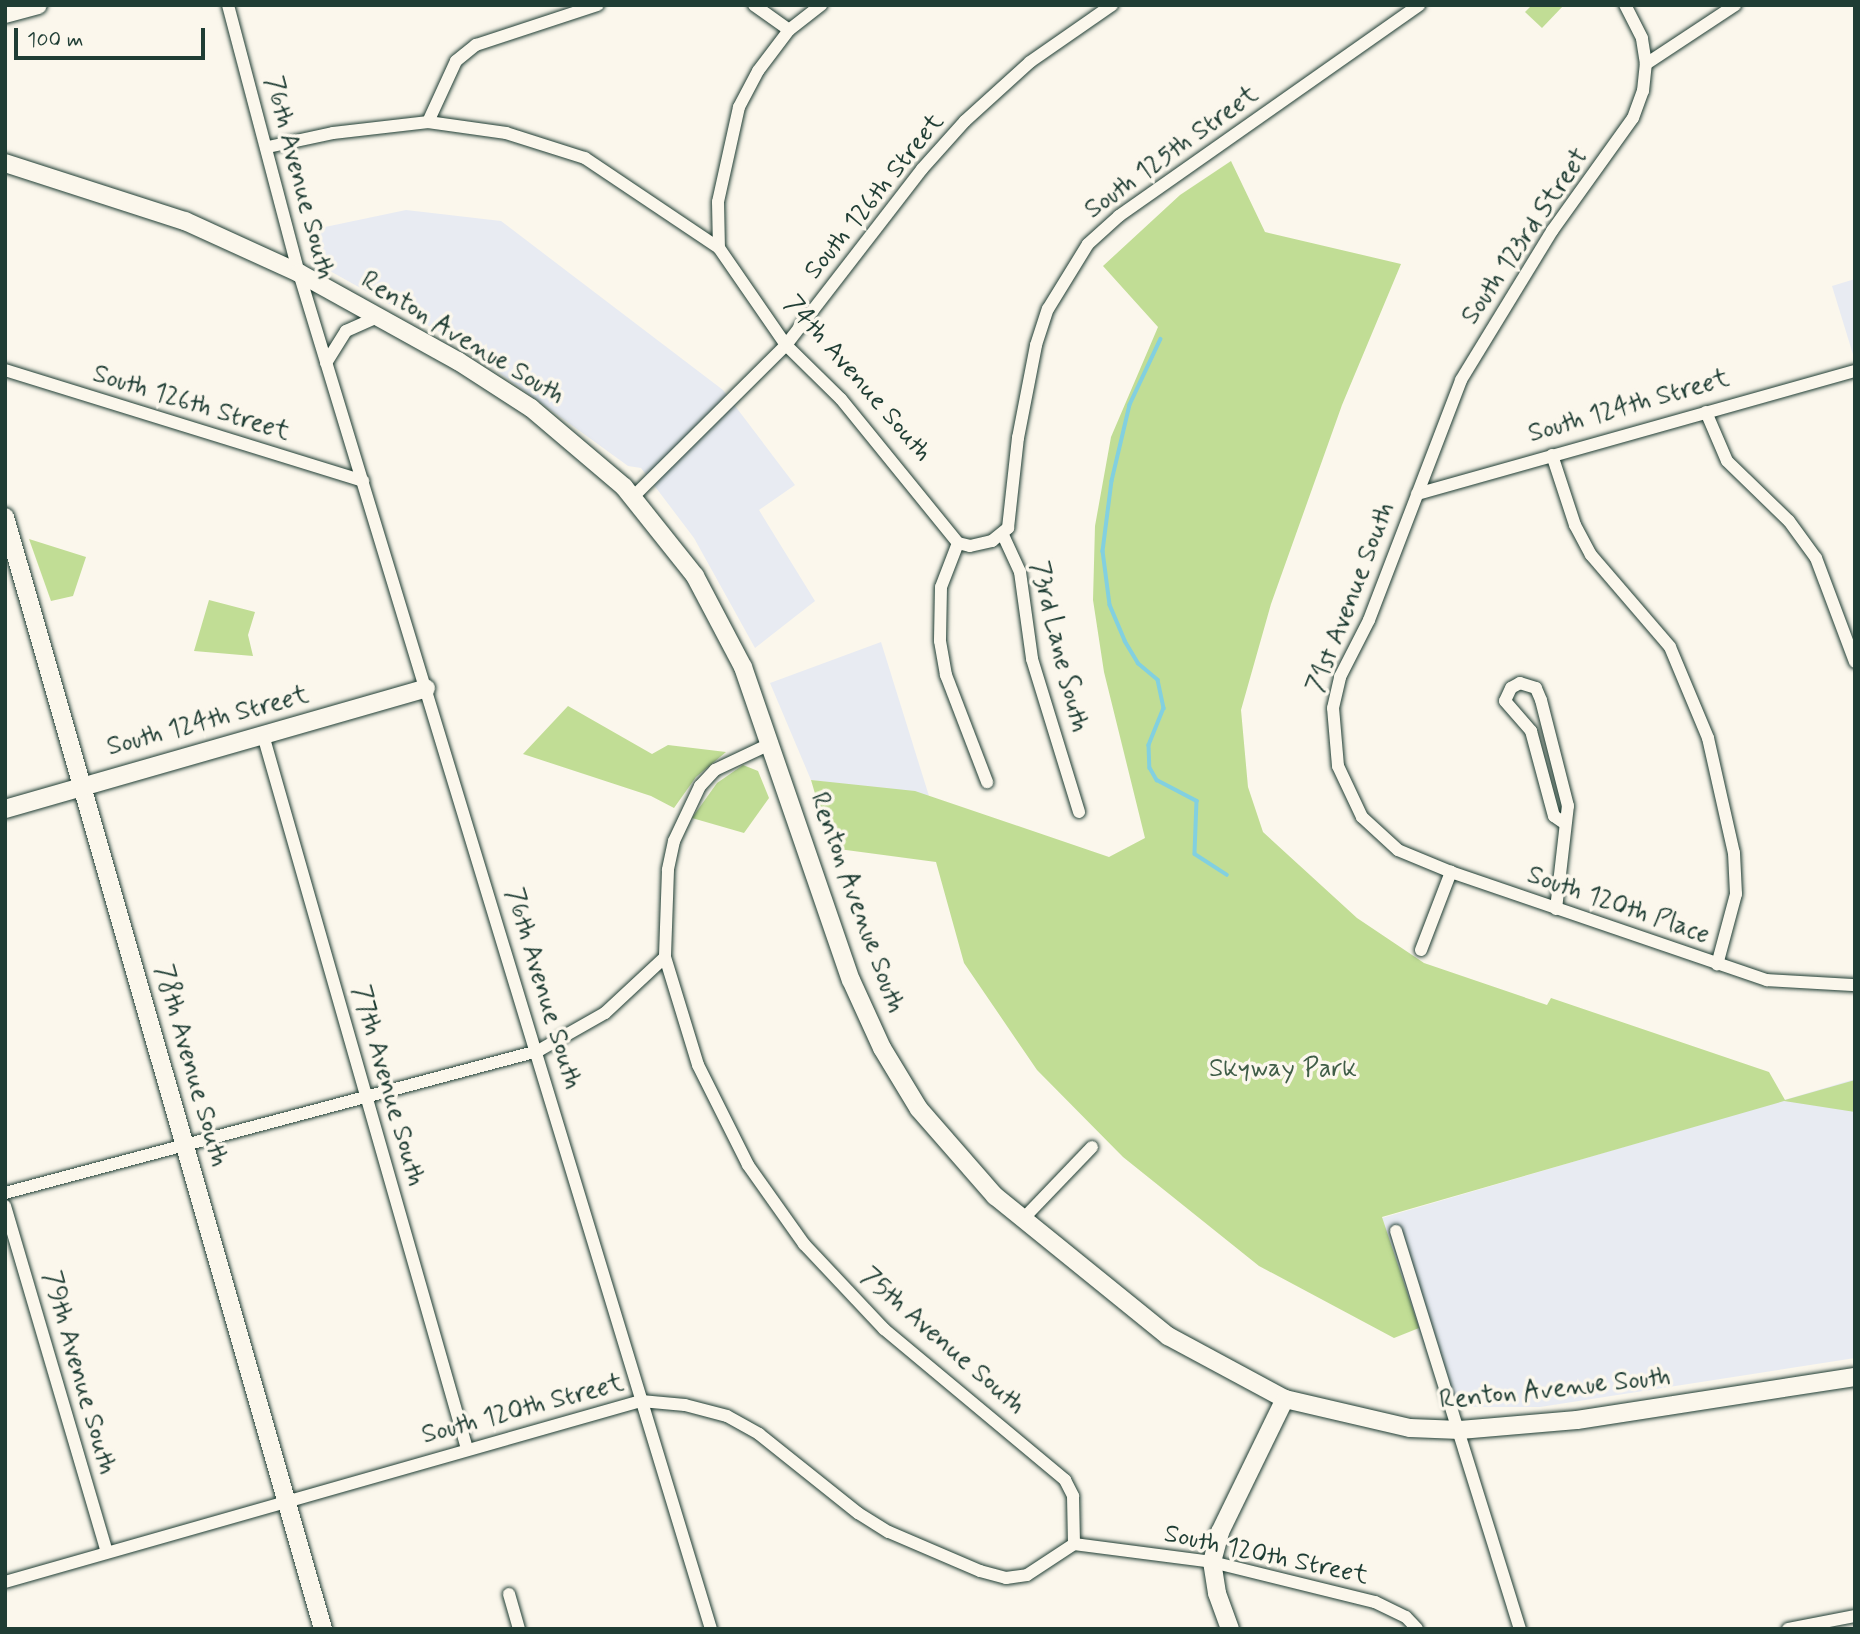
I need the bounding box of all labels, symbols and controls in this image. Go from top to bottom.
scale bar [18,14,208,58]
text: 100 m [27,26,83,54]
street label: 76th Avenue South [257,75,339,281]
street label: South 125th Street [1079,80,1265,226]
street label: South 126th Street [799,108,951,286]
street label: South 123rd Street [1456,144,1596,330]
street label: Renton Avenue South [356,267,568,411]
street label: 74th Avenue South [778,291,936,467]
street label: South 126th Street [89,359,293,449]
street label: South 124th Street [1525,363,1733,451]
street label: 71st Avenue South [1302,500,1402,696]
street label: 73rd Lane South [1022,558,1094,736]
street label: South 124th Street [104,680,312,764]
street label: Renton Avenue South [802,790,910,1016]
street label: South 120th Place [1523,860,1713,952]
street label: 76th Avenue South [497,887,587,1091]
street label: 78th Avenue South [147,964,233,1168]
street label: 77th Avenue South [344,984,430,1188]
park label: Skyway Park [1211,1054,1355,1086]
street label: 75th Avenue South [855,1263,1029,1421]
street label: 79th Avenue South [35,1270,121,1476]
street label: Renton Avenue South [1440,1363,1670,1417]
street label: South 120th Street [419,1368,627,1452]
street label: South 120th Street [1161,1519,1371,1593]

